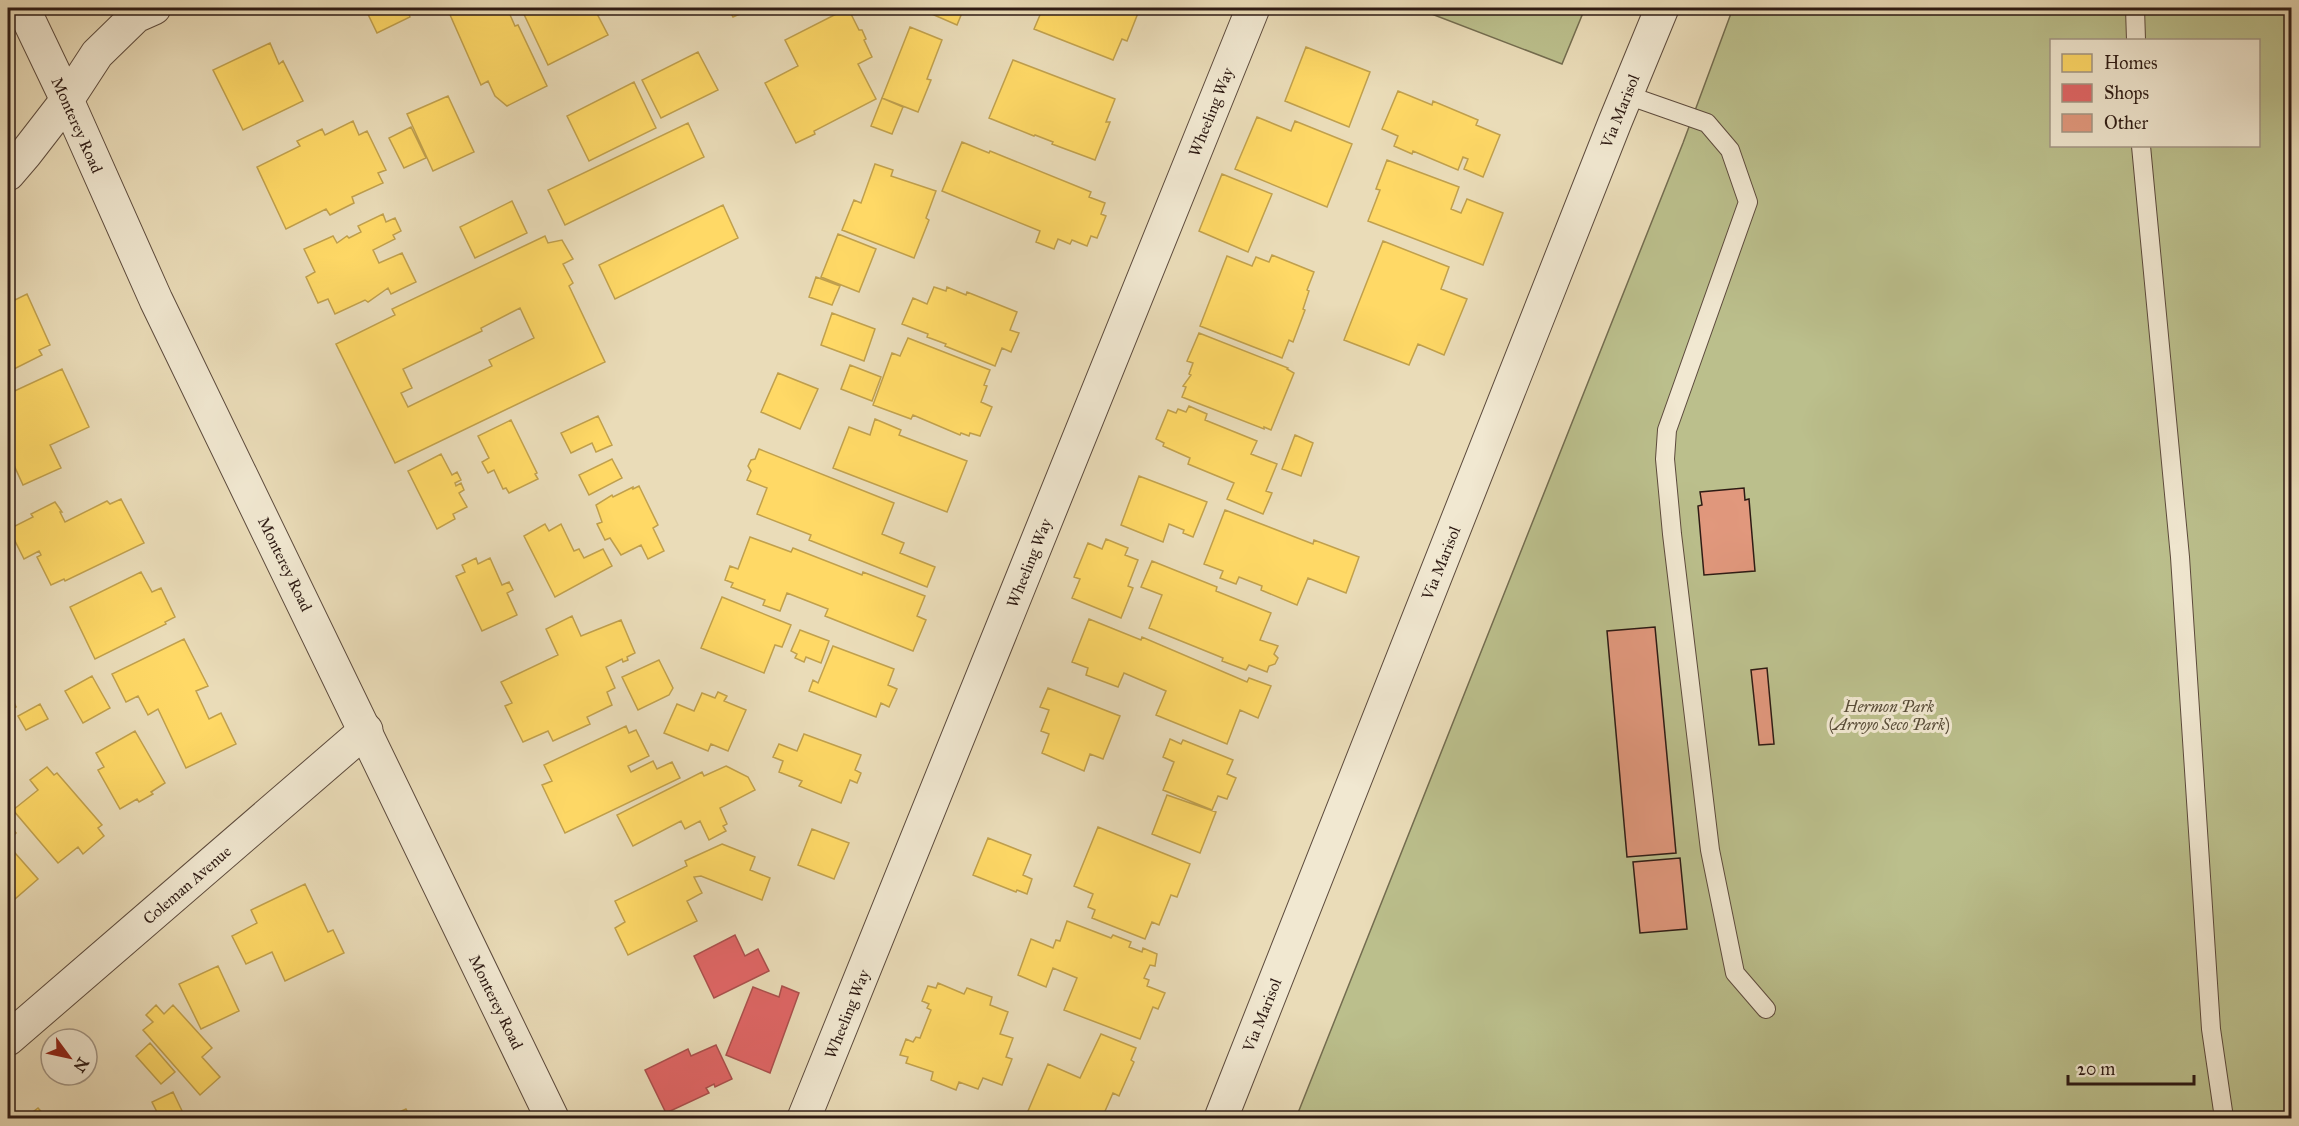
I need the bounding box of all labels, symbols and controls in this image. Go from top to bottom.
legend [2050,39,2260,147]
text: Homes [2104,52,2158,74]
street label: Wheeling Way [1185,64,1239,160]
street label: Via Marisol [1596,71,1644,151]
street label: Monterey Road [47,74,107,176]
text: Shops [2104,82,2149,104]
text: Other [2104,112,2149,134]
street label: Monterey Road [254,514,316,614]
street label: Wheeling Way [1003,515,1057,611]
street label: Via Marisol [1417,523,1465,603]
park label: Hermon Park (Arroyo Seco Park) [1828,697,1950,735]
street label: Coleman Avenue [139,841,235,928]
street label: Monterey Road [465,952,527,1052]
street label: Wheeling Way [821,966,875,1062]
street label: Via Marisol [1238,975,1286,1055]
north arrow [39,1027,99,1087]
scale bar [2068,1048,2194,1086]
text: N [69,1054,93,1076]
text: 20 m [2077,1058,2115,1080]

